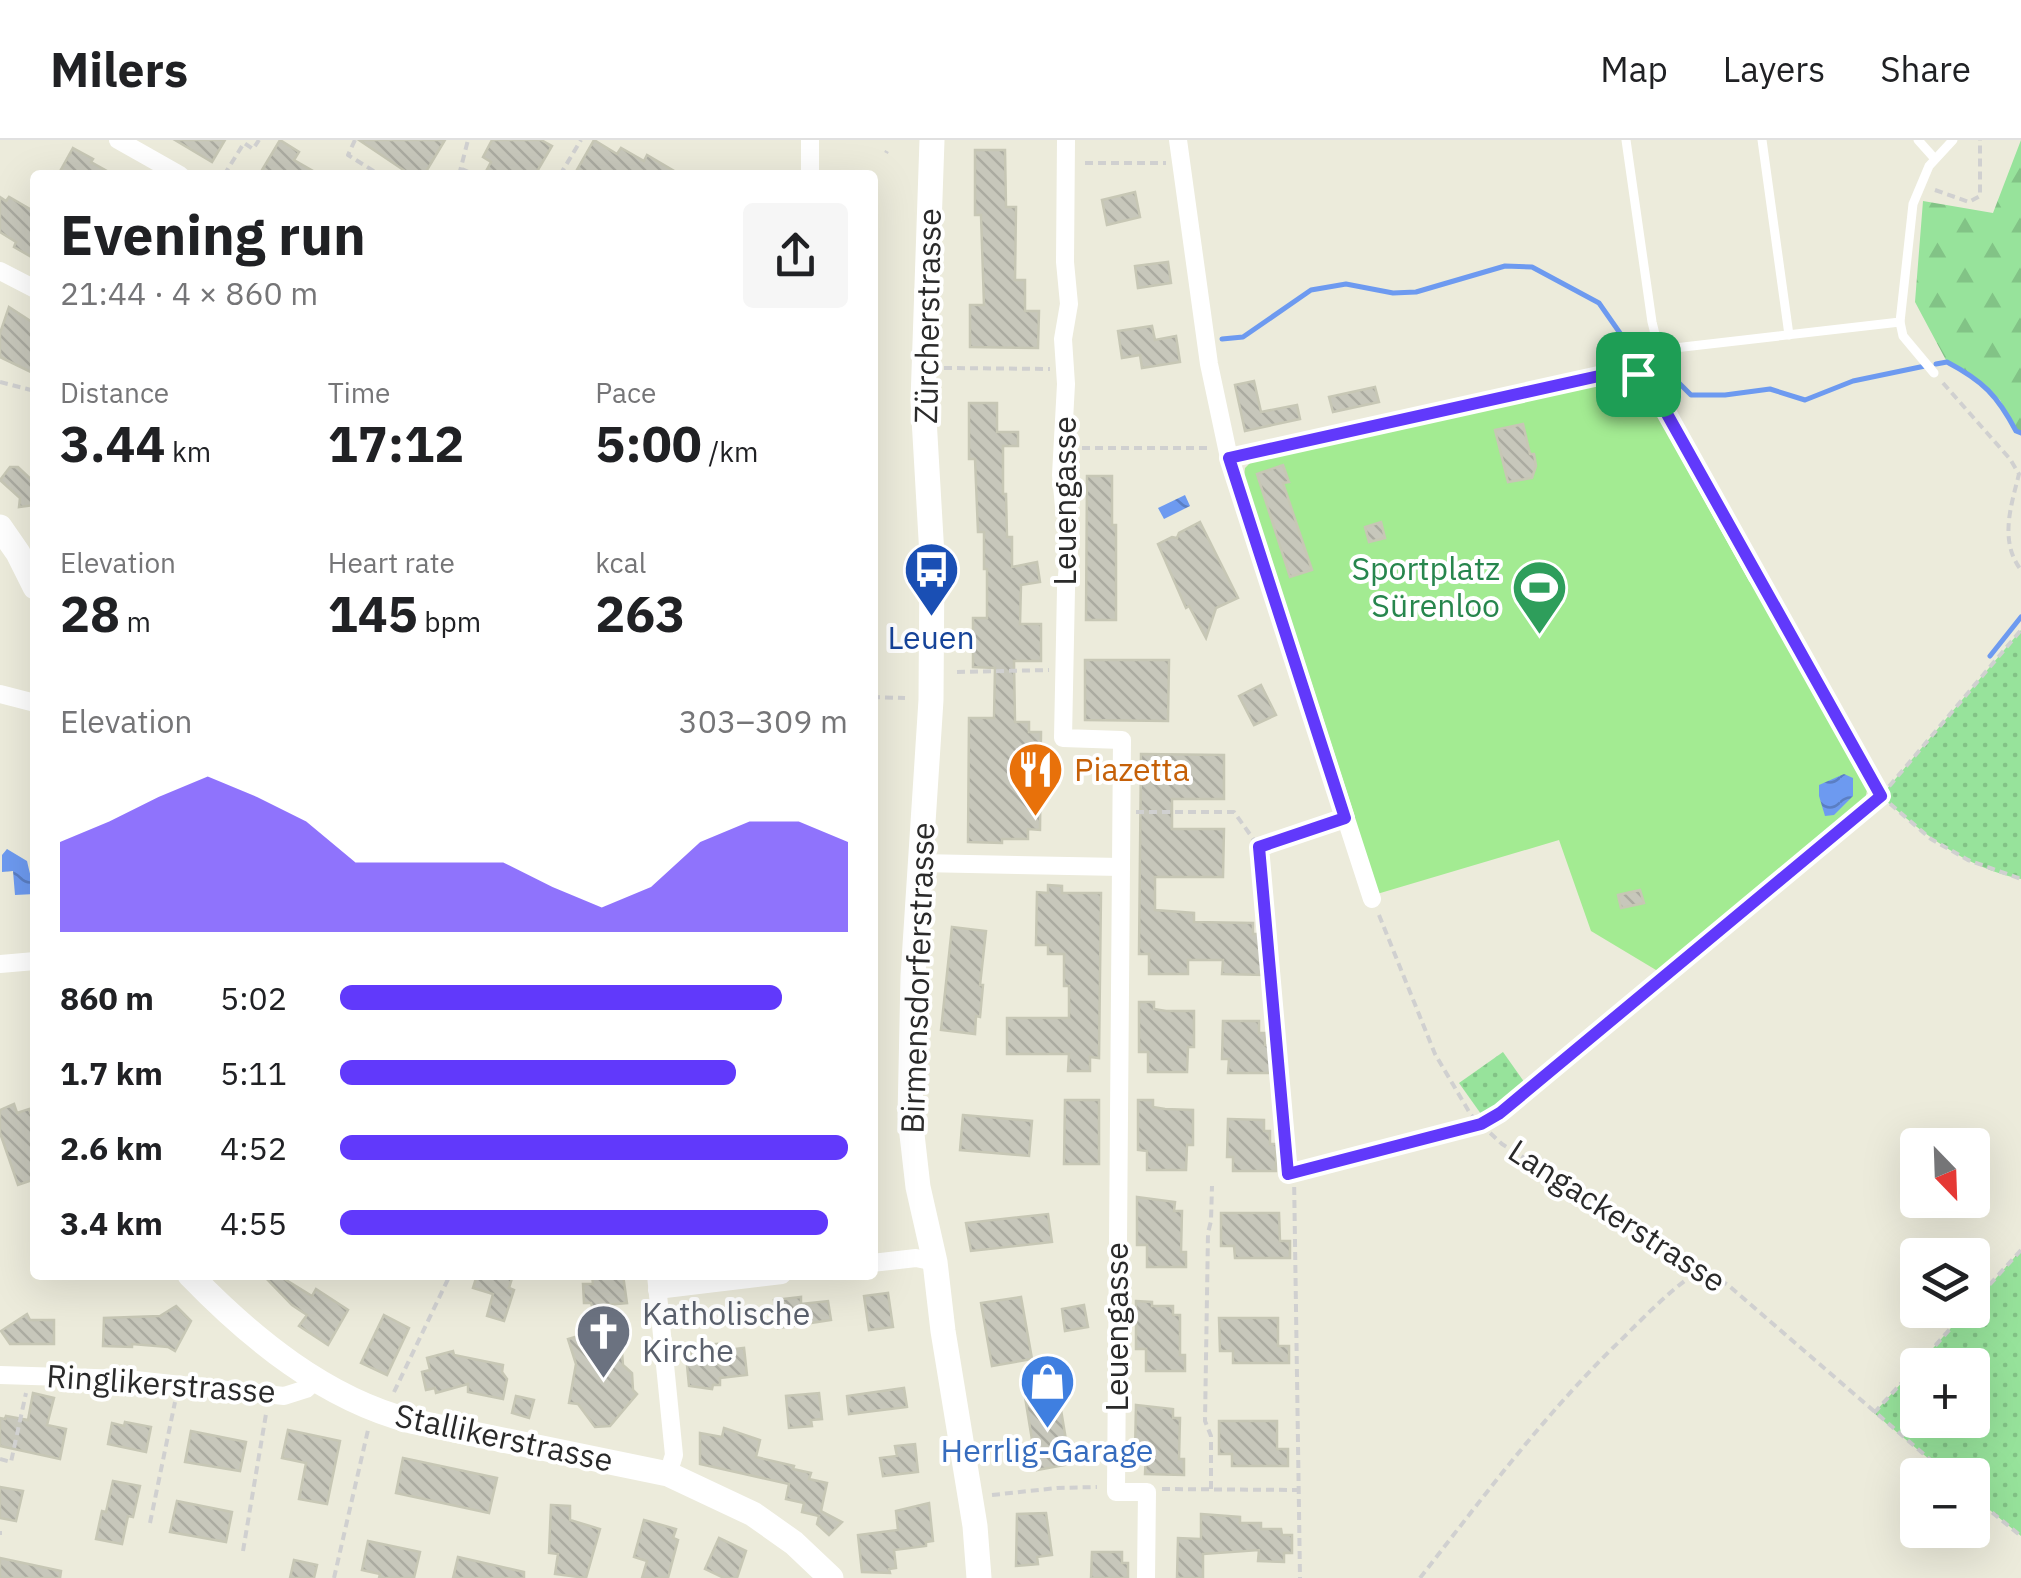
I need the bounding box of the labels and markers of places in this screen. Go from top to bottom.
pin [1596,332,1681,417]
bus stop icon: Leuen [901,539,961,618]
place label: Sportplatz Sürenloo [1351,547,1500,626]
sports icon: Sportplatz Sürenloo [1509,557,1569,636]
place label: Leuen [887,616,975,658]
restaurant icon: Piazetta [1005,740,1065,819]
place label: Piazetta [1074,748,1190,790]
place label: Katholische Kirche [642,1292,810,1371]
church icon: Katholische Kirche [573,1302,633,1381]
shop icon: Herrlig-Garage [1017,1352,1077,1431]
place label: Herrlig-Garage [941,1429,1153,1471]

